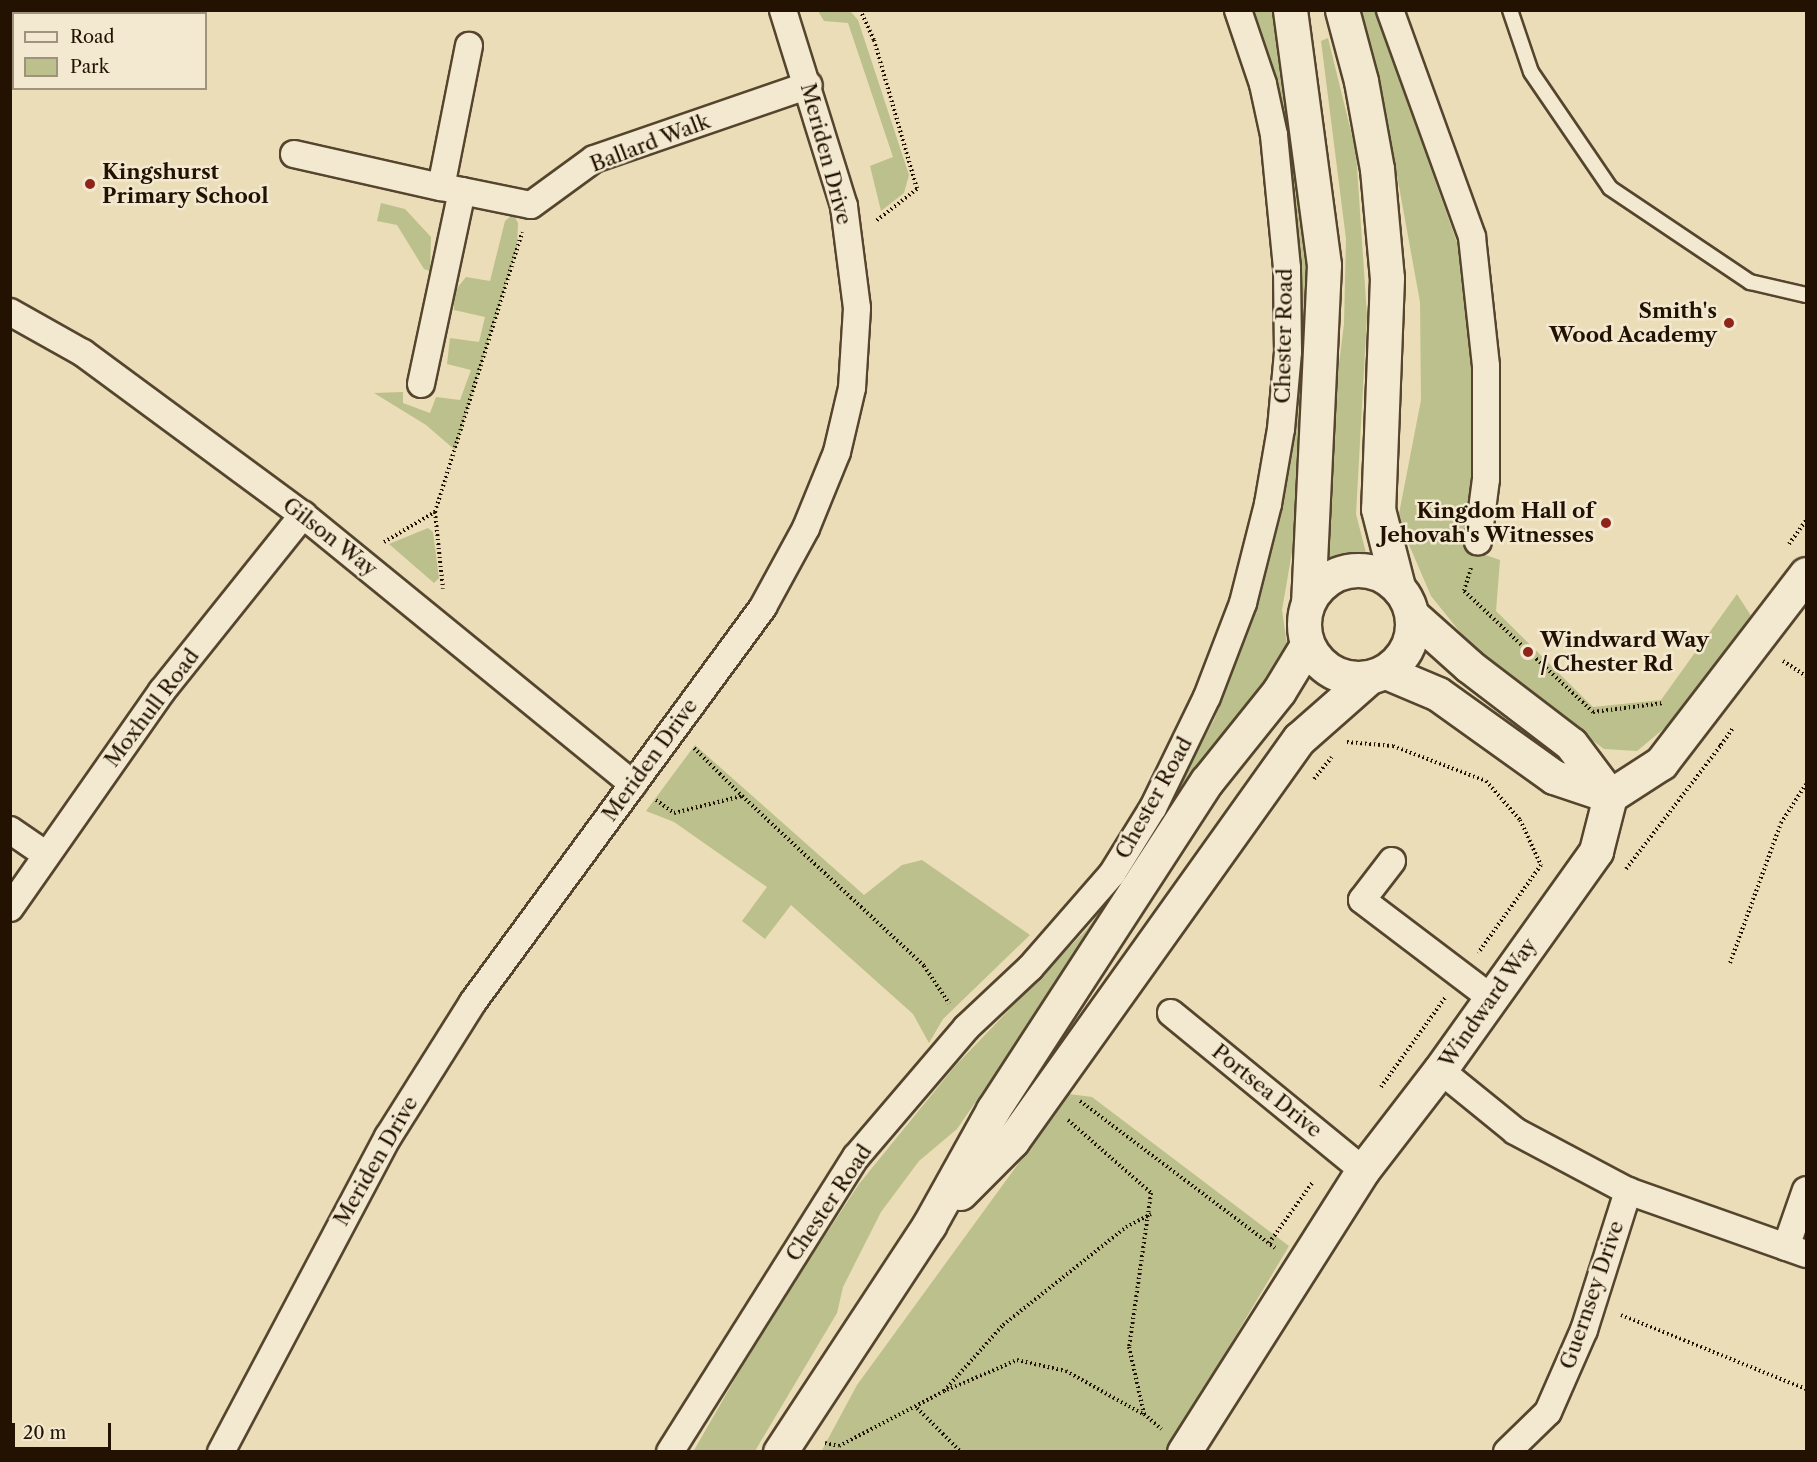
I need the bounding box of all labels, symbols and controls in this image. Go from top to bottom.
legend [12,12,207,90]
text: Road [70,26,115,48]
text: Park [70,56,109,78]
street label: Meriden Drive [795,80,857,228]
street label: Ballard Walk [586,109,714,177]
place label: Kingshurst Primary School [102,159,269,209]
marker: Kingshurst Primary School [83,177,97,191]
street label: Chester Road [1270,268,1298,404]
place label: Smith's Wood Academy [1548,298,1717,348]
marker: Smith's Wood Academy [1722,316,1736,330]
street label: Gilson Way [277,492,383,582]
place label: Kingdom Hall of Jehovah's Witnesses [1378,498,1594,548]
marker: Kingdom Hall of Jehovah's Witnesses [1599,516,1613,530]
place label: Windward Way / Chester Rd [1540,627,1710,677]
street label: Moxhull Road [99,644,205,772]
marker: Windward Way / Chester Rd [1521,645,1535,659]
street label: Meriden Drive [597,694,703,826]
street label: Chester Road [1110,733,1198,863]
street label: Windward Way [1434,933,1542,1073]
street label: Portsea Drive [1207,1039,1327,1143]
street label: Meriden Drive [329,1092,423,1230]
street label: Chester Road [781,1140,877,1266]
street label: Guernsey Drive [1555,1217,1629,1373]
scale bar [15,1411,114,1449]
text: 20 m [23,1422,66,1444]

